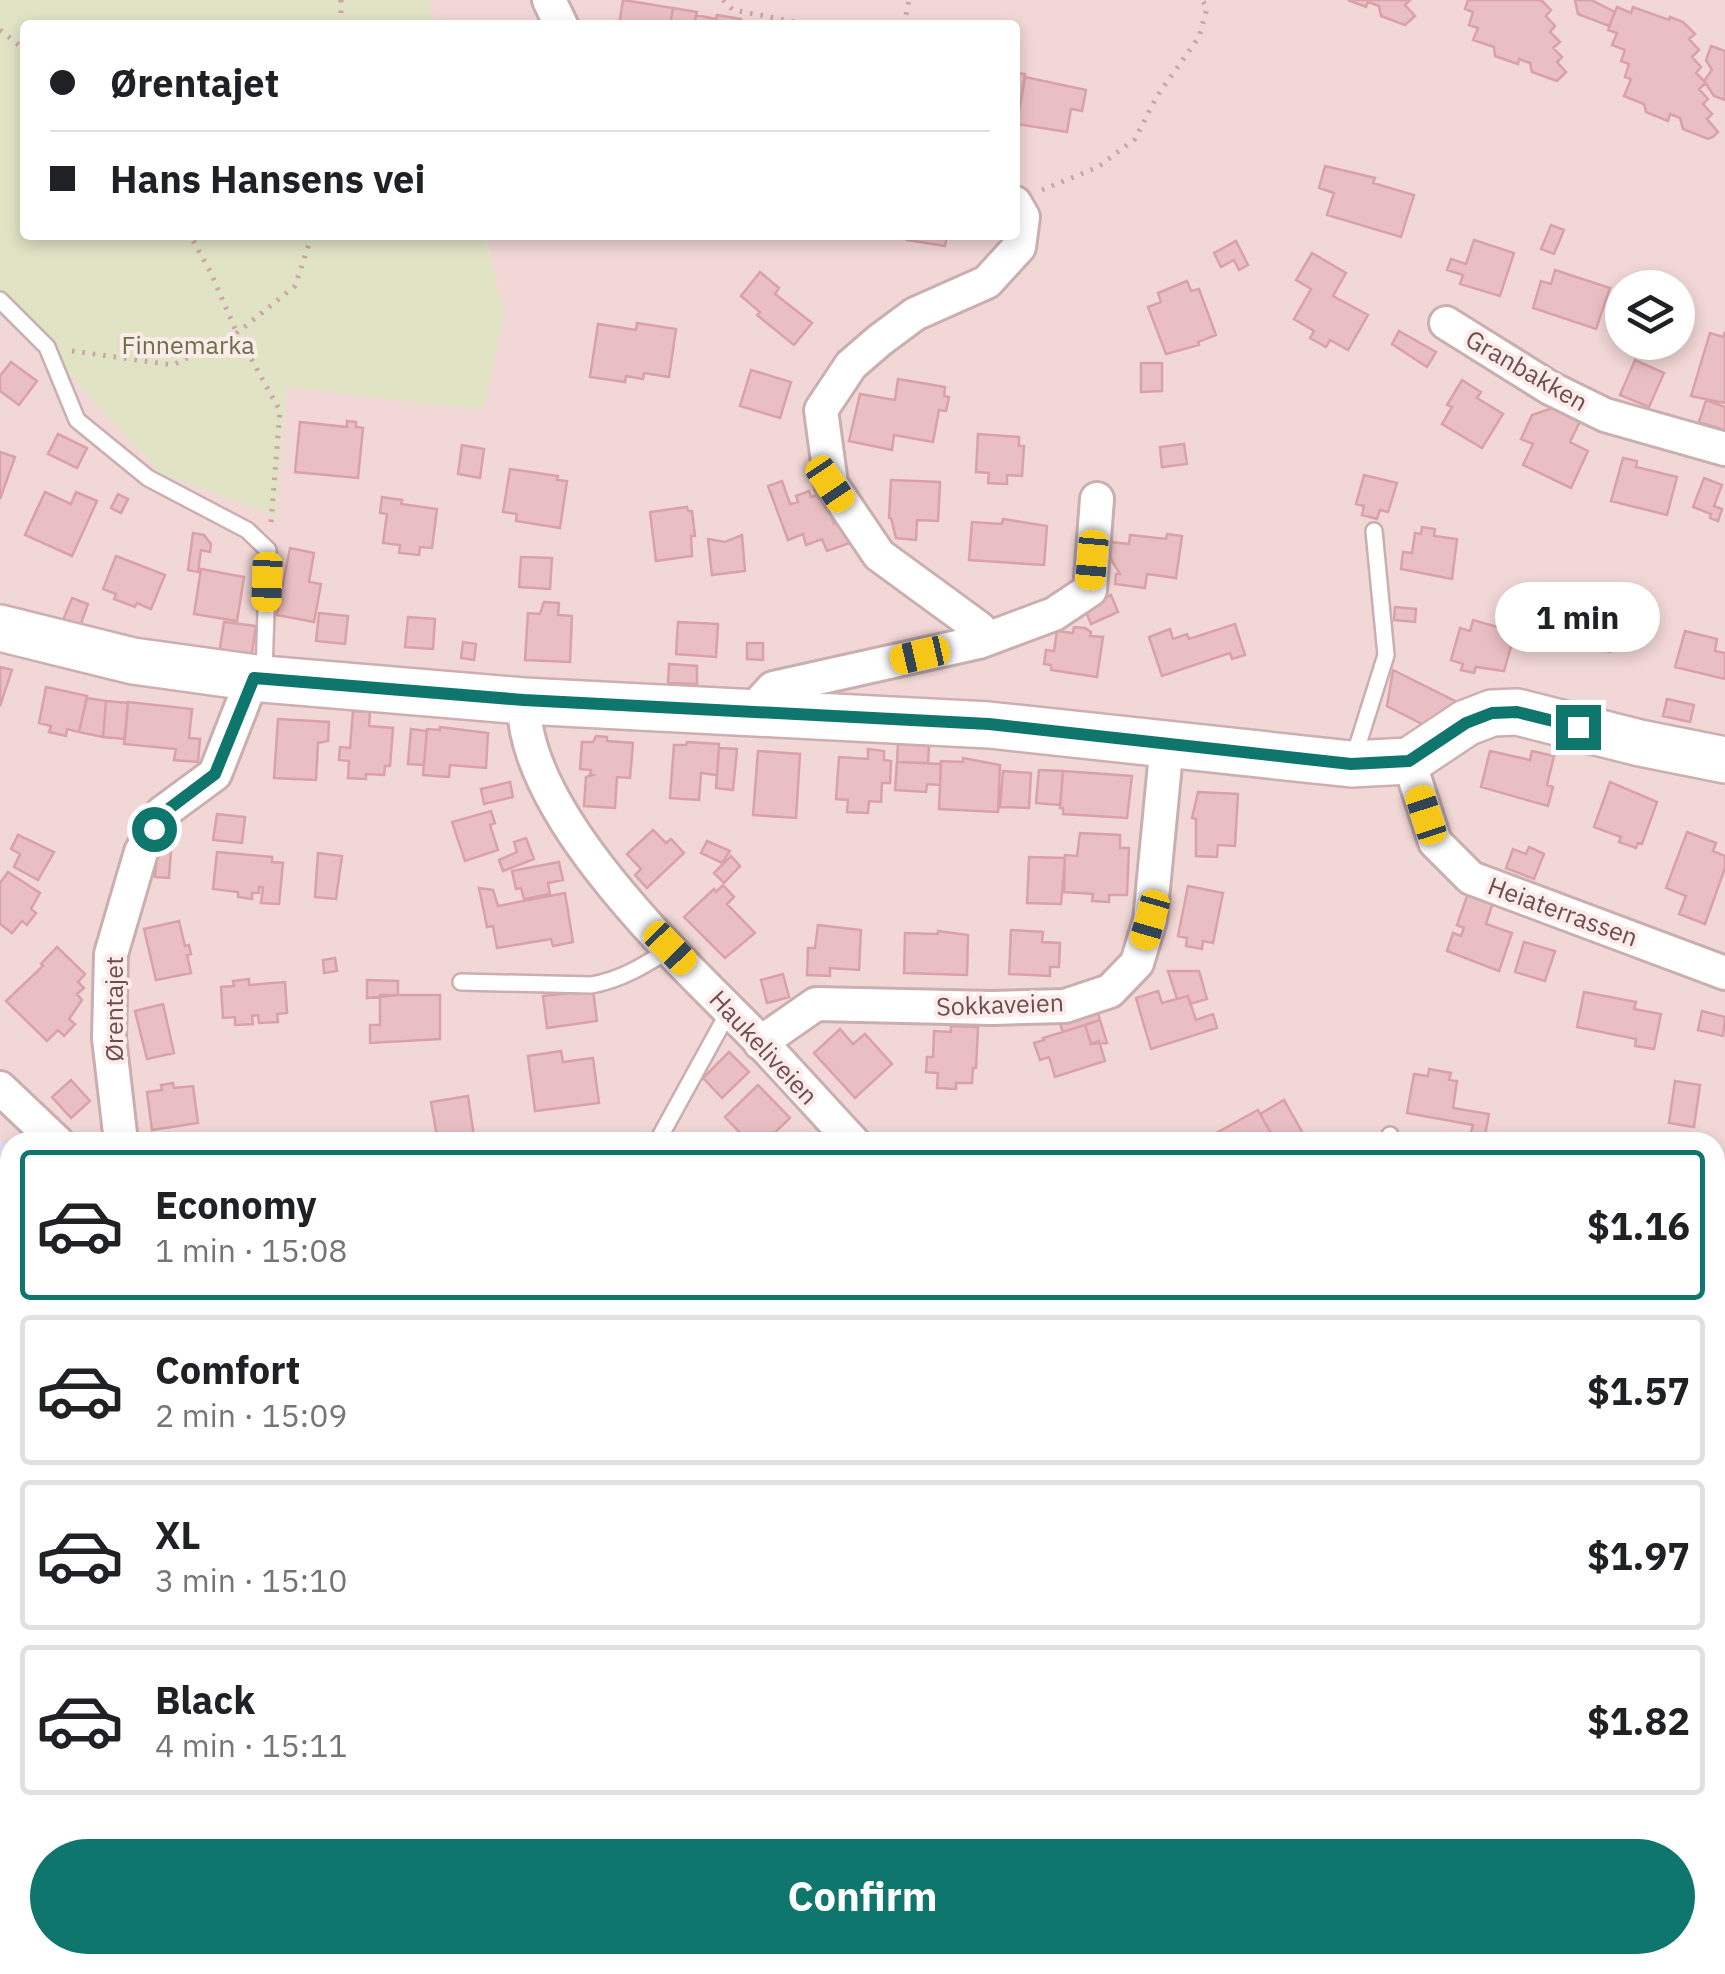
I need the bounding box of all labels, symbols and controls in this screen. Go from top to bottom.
text: Ørentajet [110,58,279,107]
text: Hans Hansens vei [110,154,425,203]
map controls [1605,270,1695,360]
button: layers [1605,270,1695,360]
street label: Granbakken [1460,322,1594,418]
park label: Finnemarka [121,328,255,361]
car [801,451,859,517]
car [1074,529,1110,591]
car [251,551,283,613]
callout: 1 min [1496,582,1660,652]
text: 1 min [1536,596,1619,638]
car [887,634,953,676]
route end [1556,705,1601,750]
car [1402,782,1450,848]
route start [132,807,177,852]
street label: Heiaterrassen [1484,869,1642,953]
car [1127,887,1173,953]
car [638,916,702,980]
street label: Ørentajet [97,956,130,1062]
street label: Haukeliveien [703,983,825,1111]
street label: Sokkaveien [936,985,1064,1023]
icon: car [35,1180,125,1270]
text: Economy [155,1180,317,1229]
text: $1.16 [1587,1201,1690,1250]
text: 1 min · 15:08 [155,1229,348,1271]
icon: car [35,1345,125,1435]
text: Comfort [155,1345,300,1394]
text: $1.57 [1587,1366,1690,1415]
text: 2 min · 15:09 [155,1394,348,1436]
icon: car [35,1510,125,1600]
text: XL [155,1510,201,1559]
text: $1.97 [1587,1531,1690,1580]
text: 3 min · 15:10 [155,1559,348,1601]
icon: car [35,1675,125,1765]
text: Black [155,1675,255,1724]
text: $1.82 [1587,1696,1690,1745]
text: 4 min · 15:11 [155,1724,348,1766]
button: Confirm [30,1839,1695,1954]

